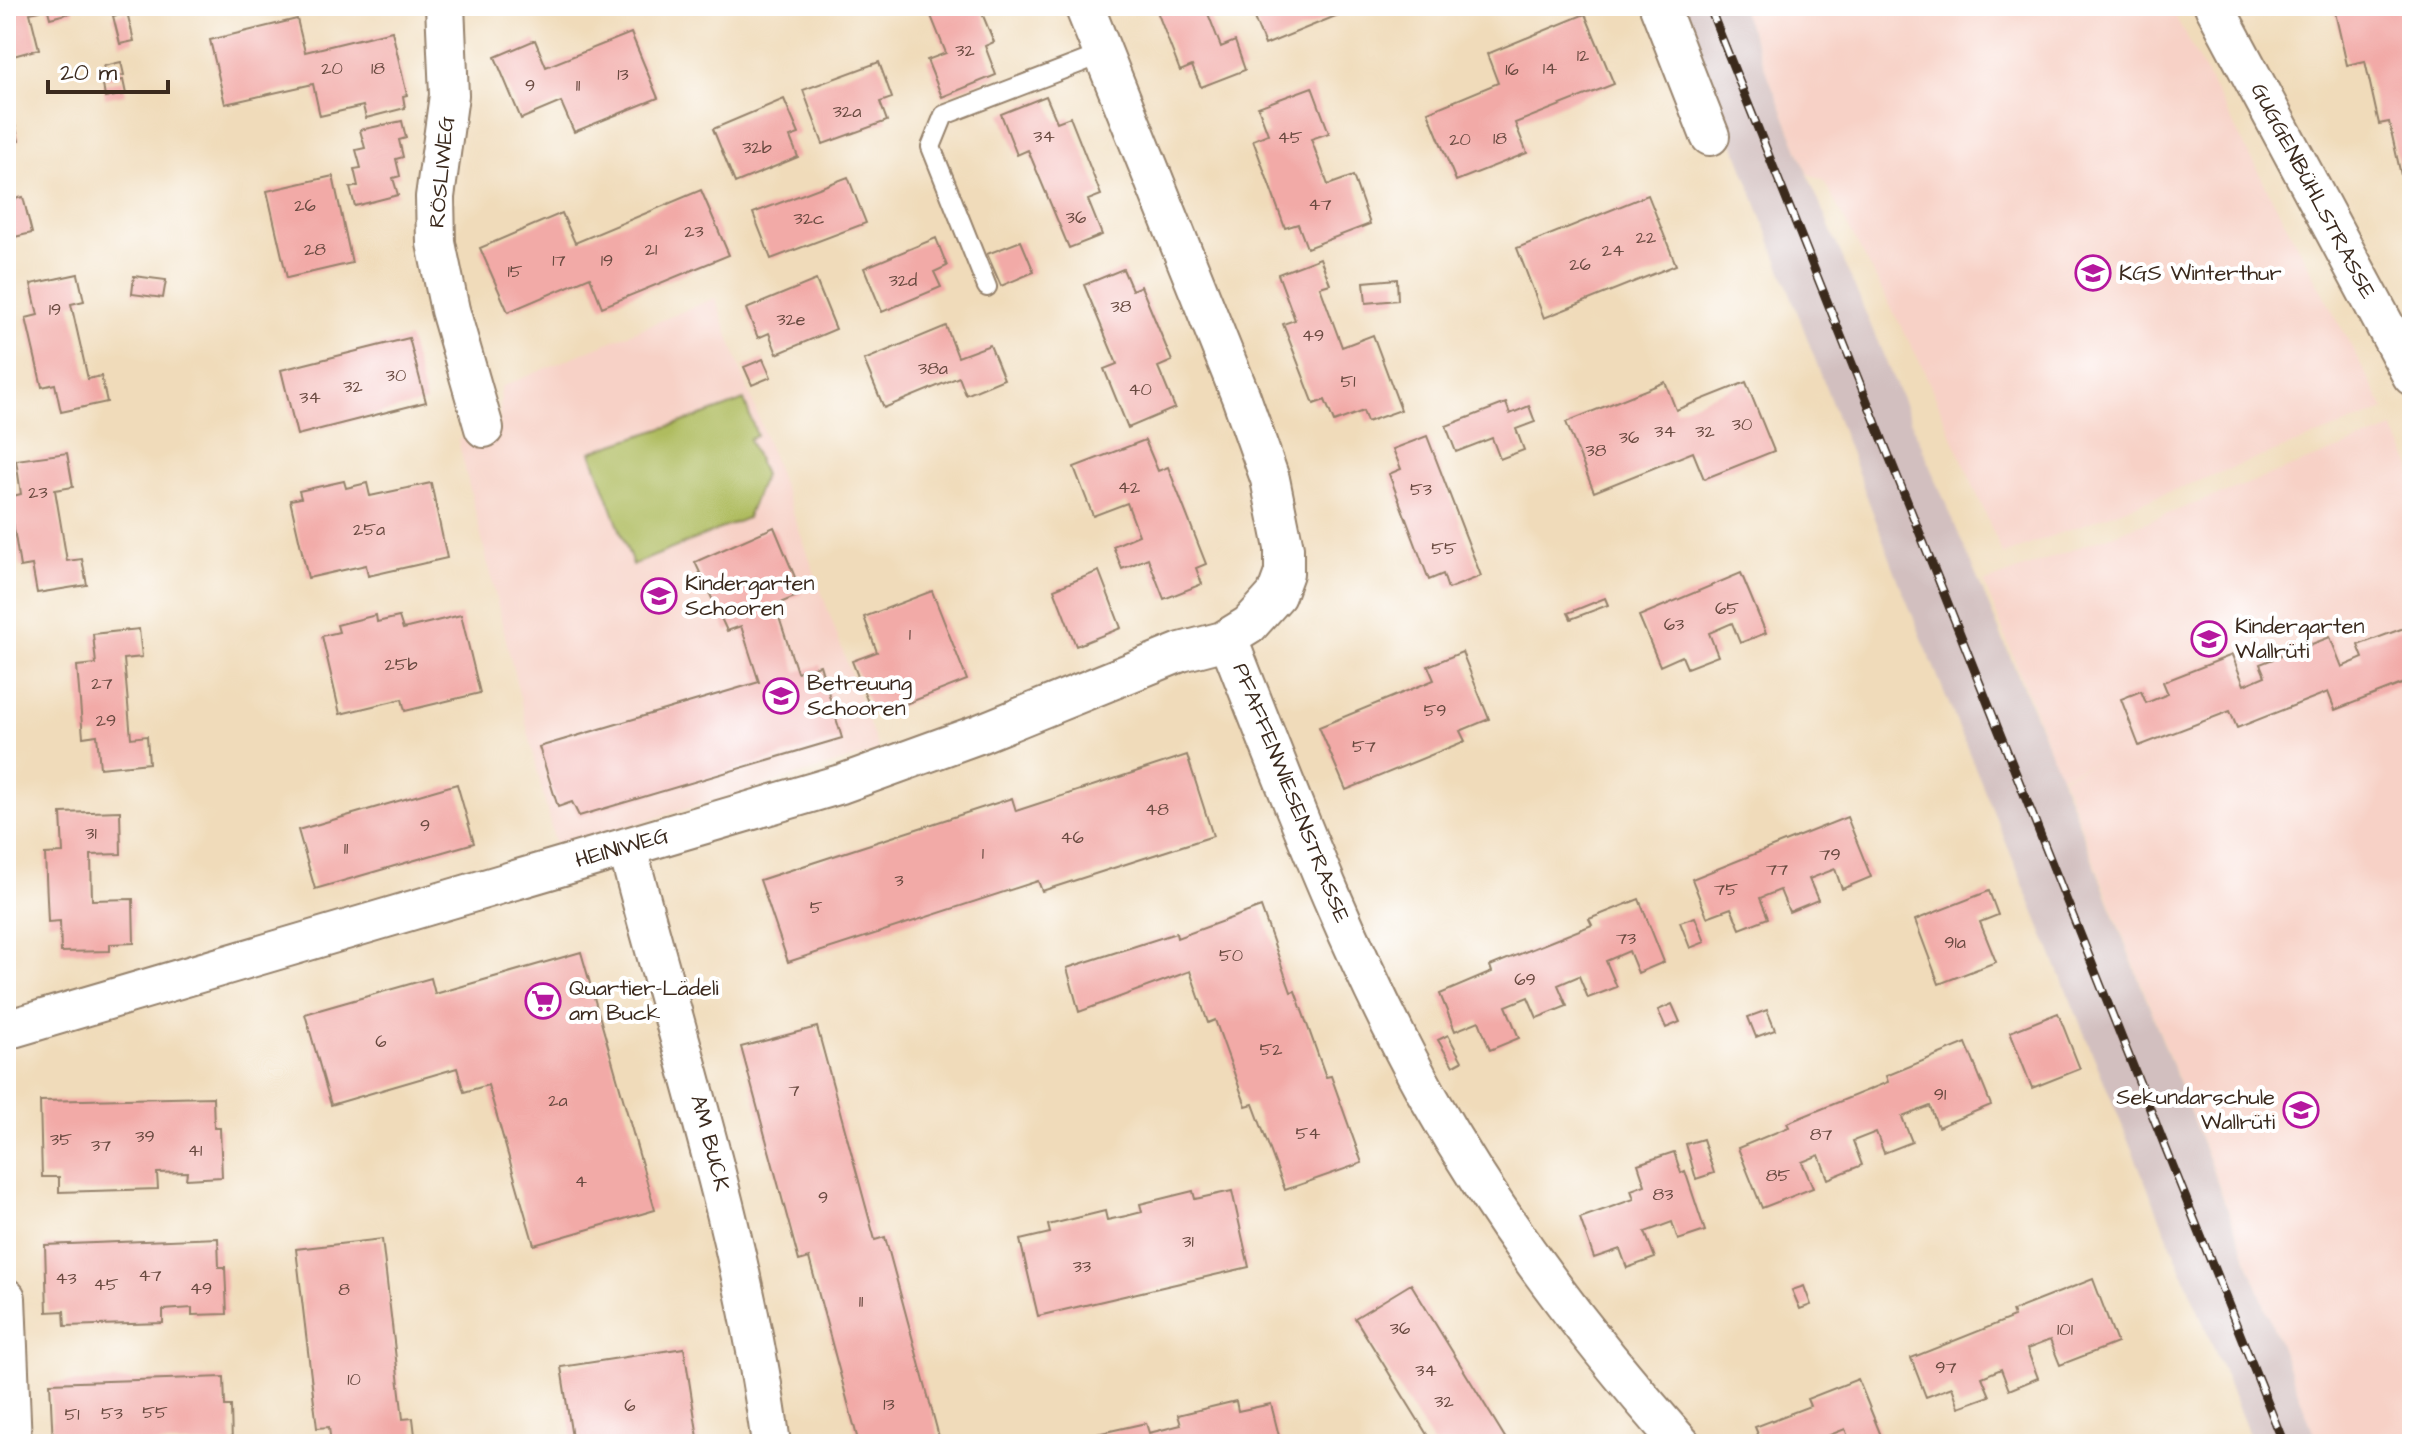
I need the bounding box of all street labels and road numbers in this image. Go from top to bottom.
street label: GUGGENBÜHLSTRASSE [2243,78,2383,304]
street label: RÖSLIWEG [422,115,462,229]
street label: PFAFFENWIESENSTRASSE [1225,659,1357,927]
street label: HEINIWEG [572,820,672,876]
street label: AM BUCK [682,1092,738,1195]

